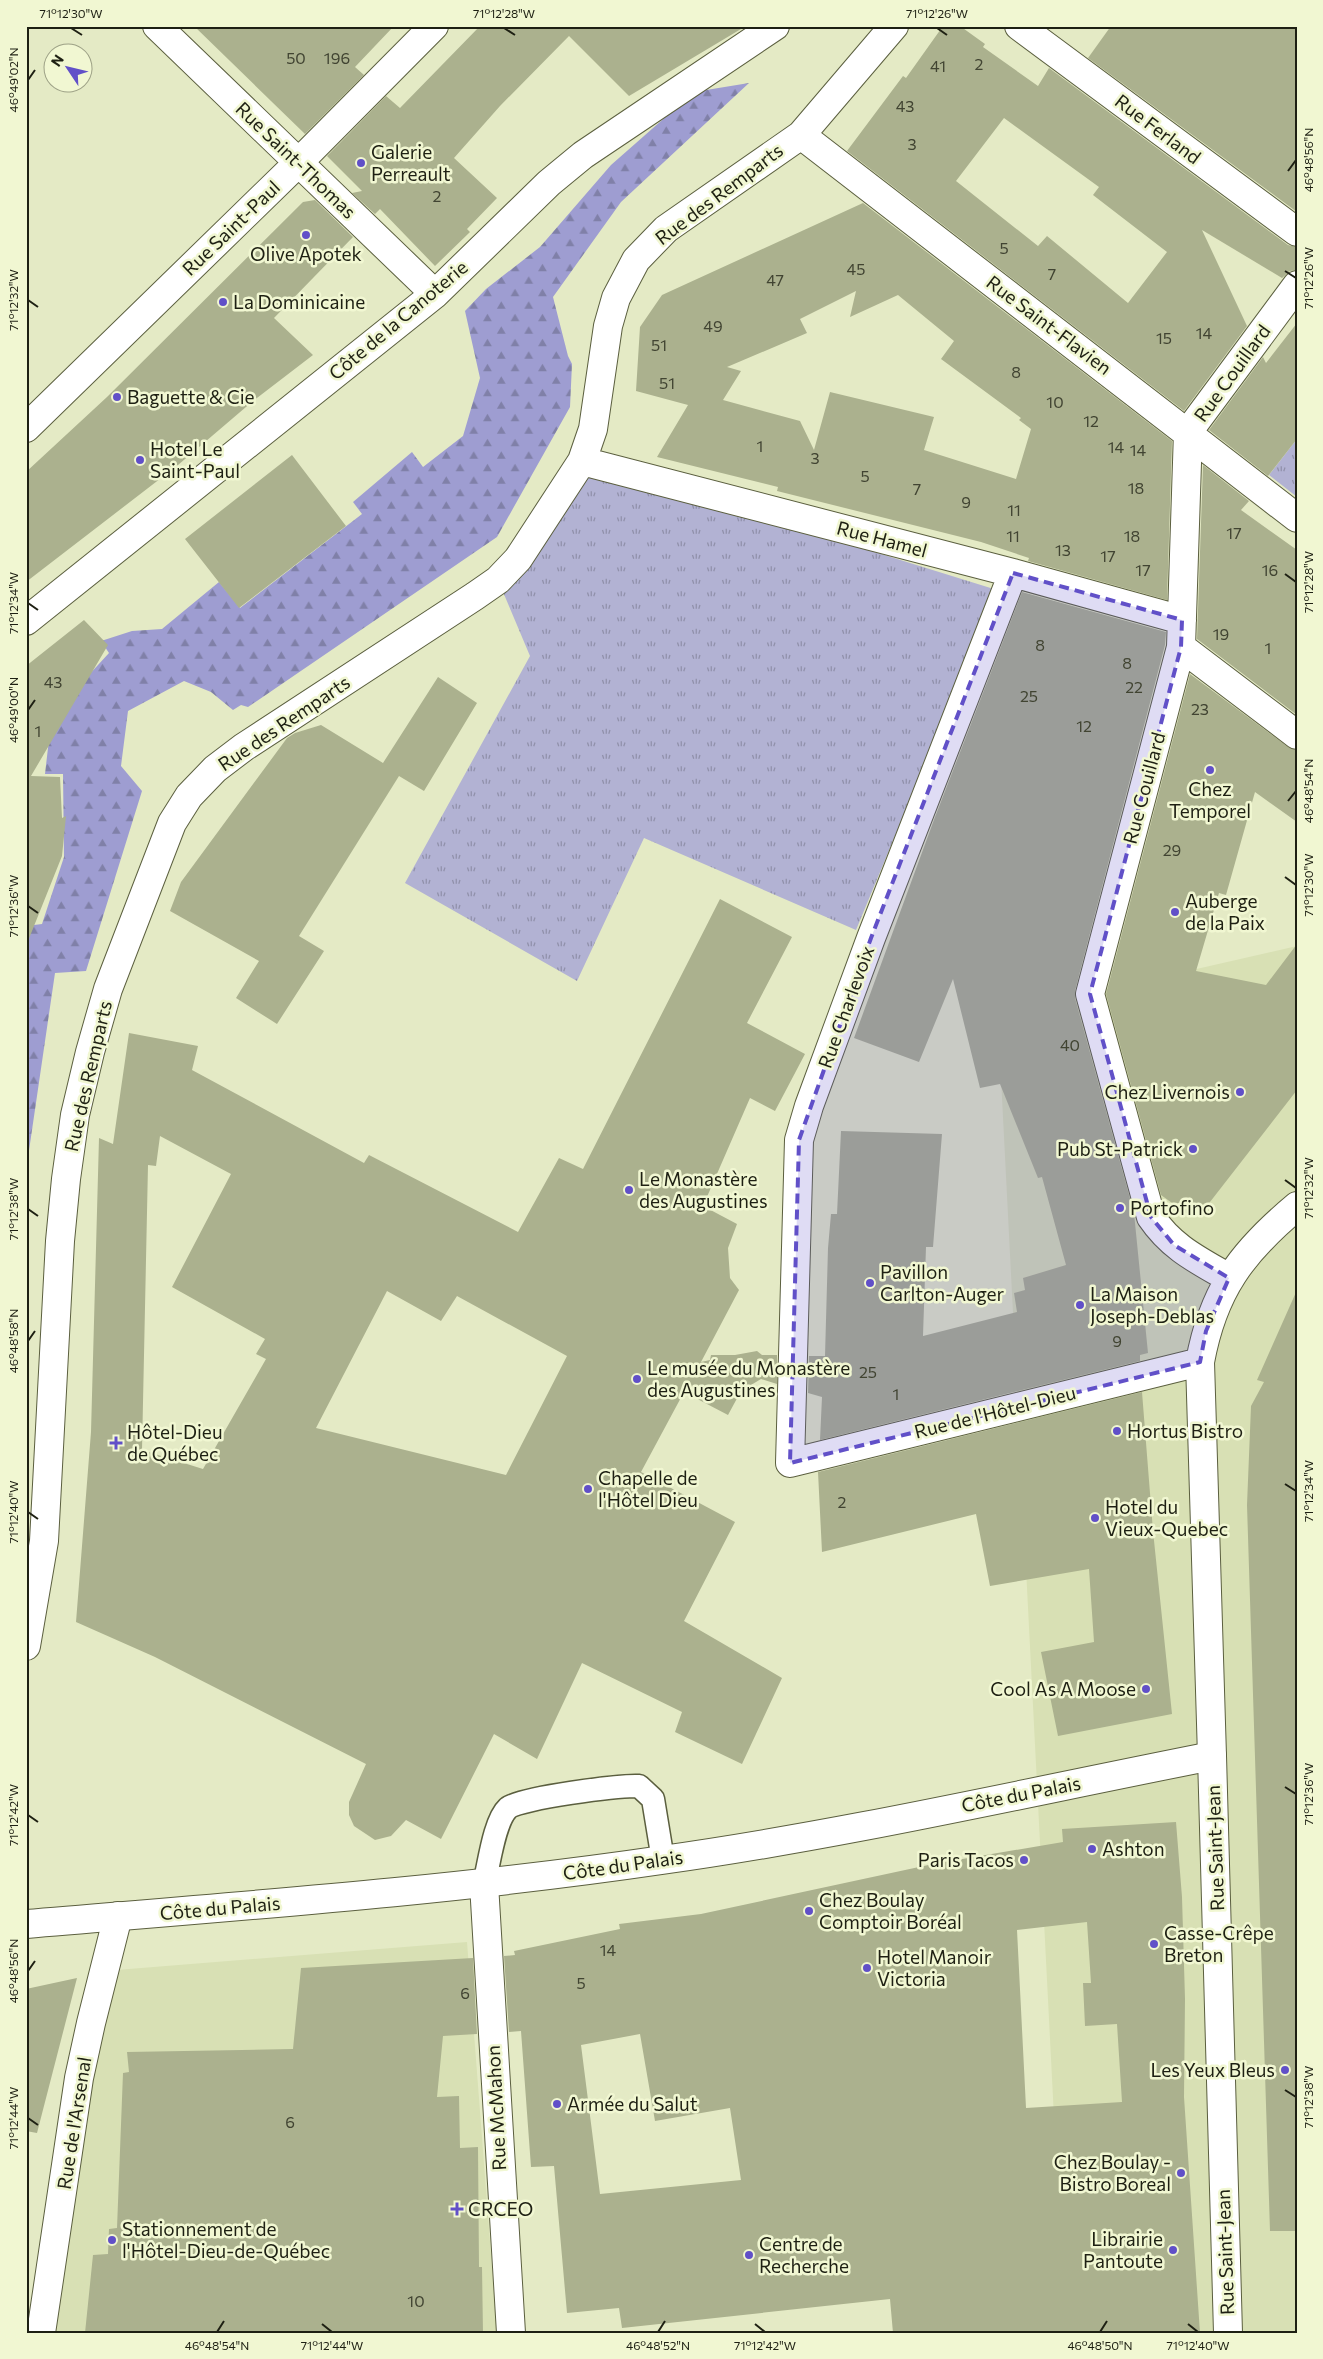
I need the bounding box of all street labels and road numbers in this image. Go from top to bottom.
street label: Rue Ferland [1111,89,1206,168]
street label: Rue Saint-Thomas [232,96,361,223]
street label: Rue des Remparts [650,138,787,249]
street label: Rue Saint-Paul [177,175,284,280]
street label: Côte de la Canoterie [324,255,472,384]
street label: Rue Saint-Flavien [982,270,1116,379]
street label: Rue Couillard [1189,320,1275,426]
street label: Rue Hamel [834,515,930,562]
street label: Rue des Remparts [213,670,354,775]
street label: Rue Couillard [1118,730,1169,846]
street label: Rue Charlevoix [813,942,878,1071]
street label: Rue des Remparts [59,998,116,1154]
street label: Rue de l'Hôtel-Dieu [912,1380,1078,1443]
street label: Côte du Palais [959,1771,1082,1816]
street label: Rue Saint-Jean [1201,1785,1228,1911]
street label: Côte du Palais [561,1845,684,1884]
street label: Côte du Palais [159,1891,281,1924]
street label: Rue McMahon [481,2045,510,2171]
street label: Rue de l'Arsenal [52,2055,95,2191]
street label: Rue Saint-Jean [1211,2189,1238,2315]

